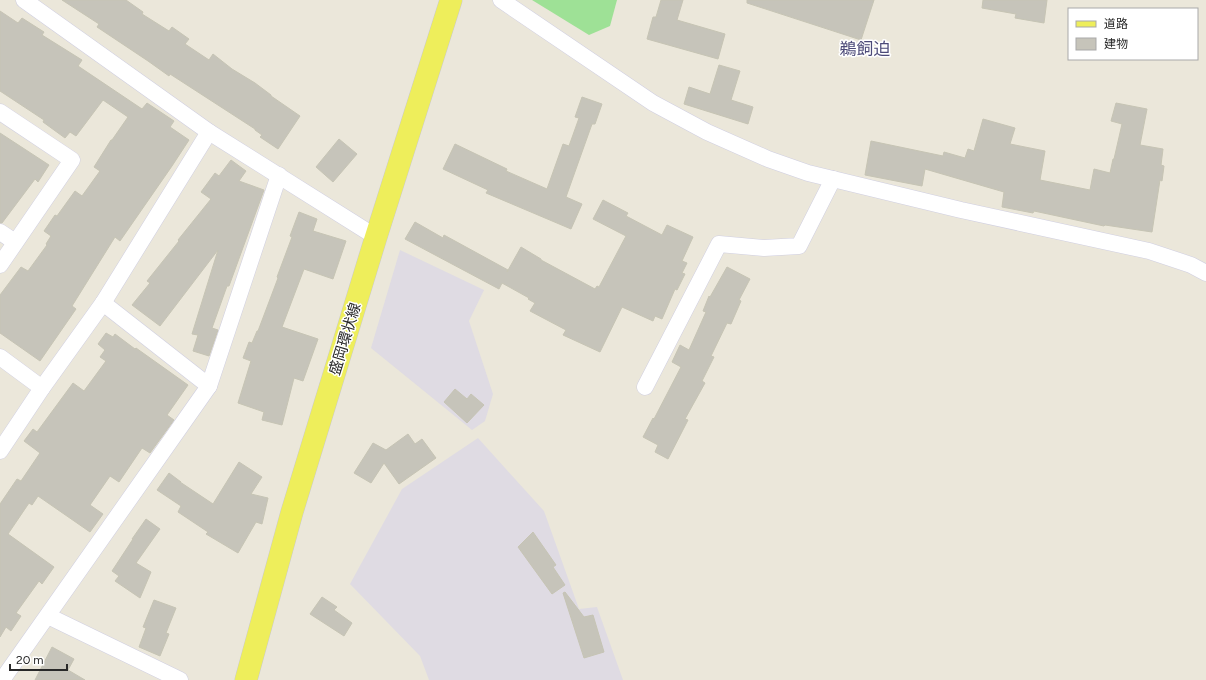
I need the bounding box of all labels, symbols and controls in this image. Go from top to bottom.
legend [1068,8,1198,60]
text: 道路 [1104,17,1128,31]
text: 建物 [1104,37,1128,51]
district label: 鵜飼迫 [840,39,891,59]
street label: 盛岡環状線 [325,300,365,378]
scale bar [10,646,67,672]
text: 20 m [16,653,44,667]

